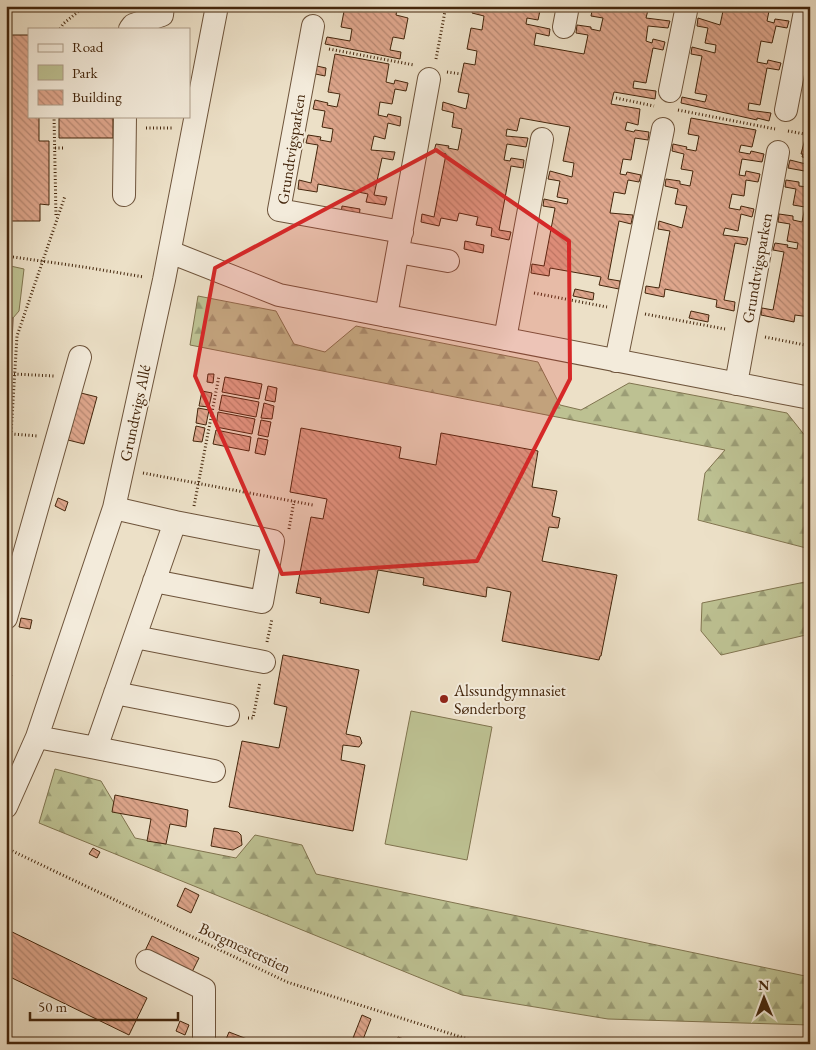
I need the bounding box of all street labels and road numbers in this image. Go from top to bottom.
street label: Grundtvigsparken [272,92,310,206]
street label: Grundtvigsparken [737,210,777,325]
street label: Grundtvigs Allé [115,363,155,463]
street label: Borgmesterstien [196,918,295,979]

